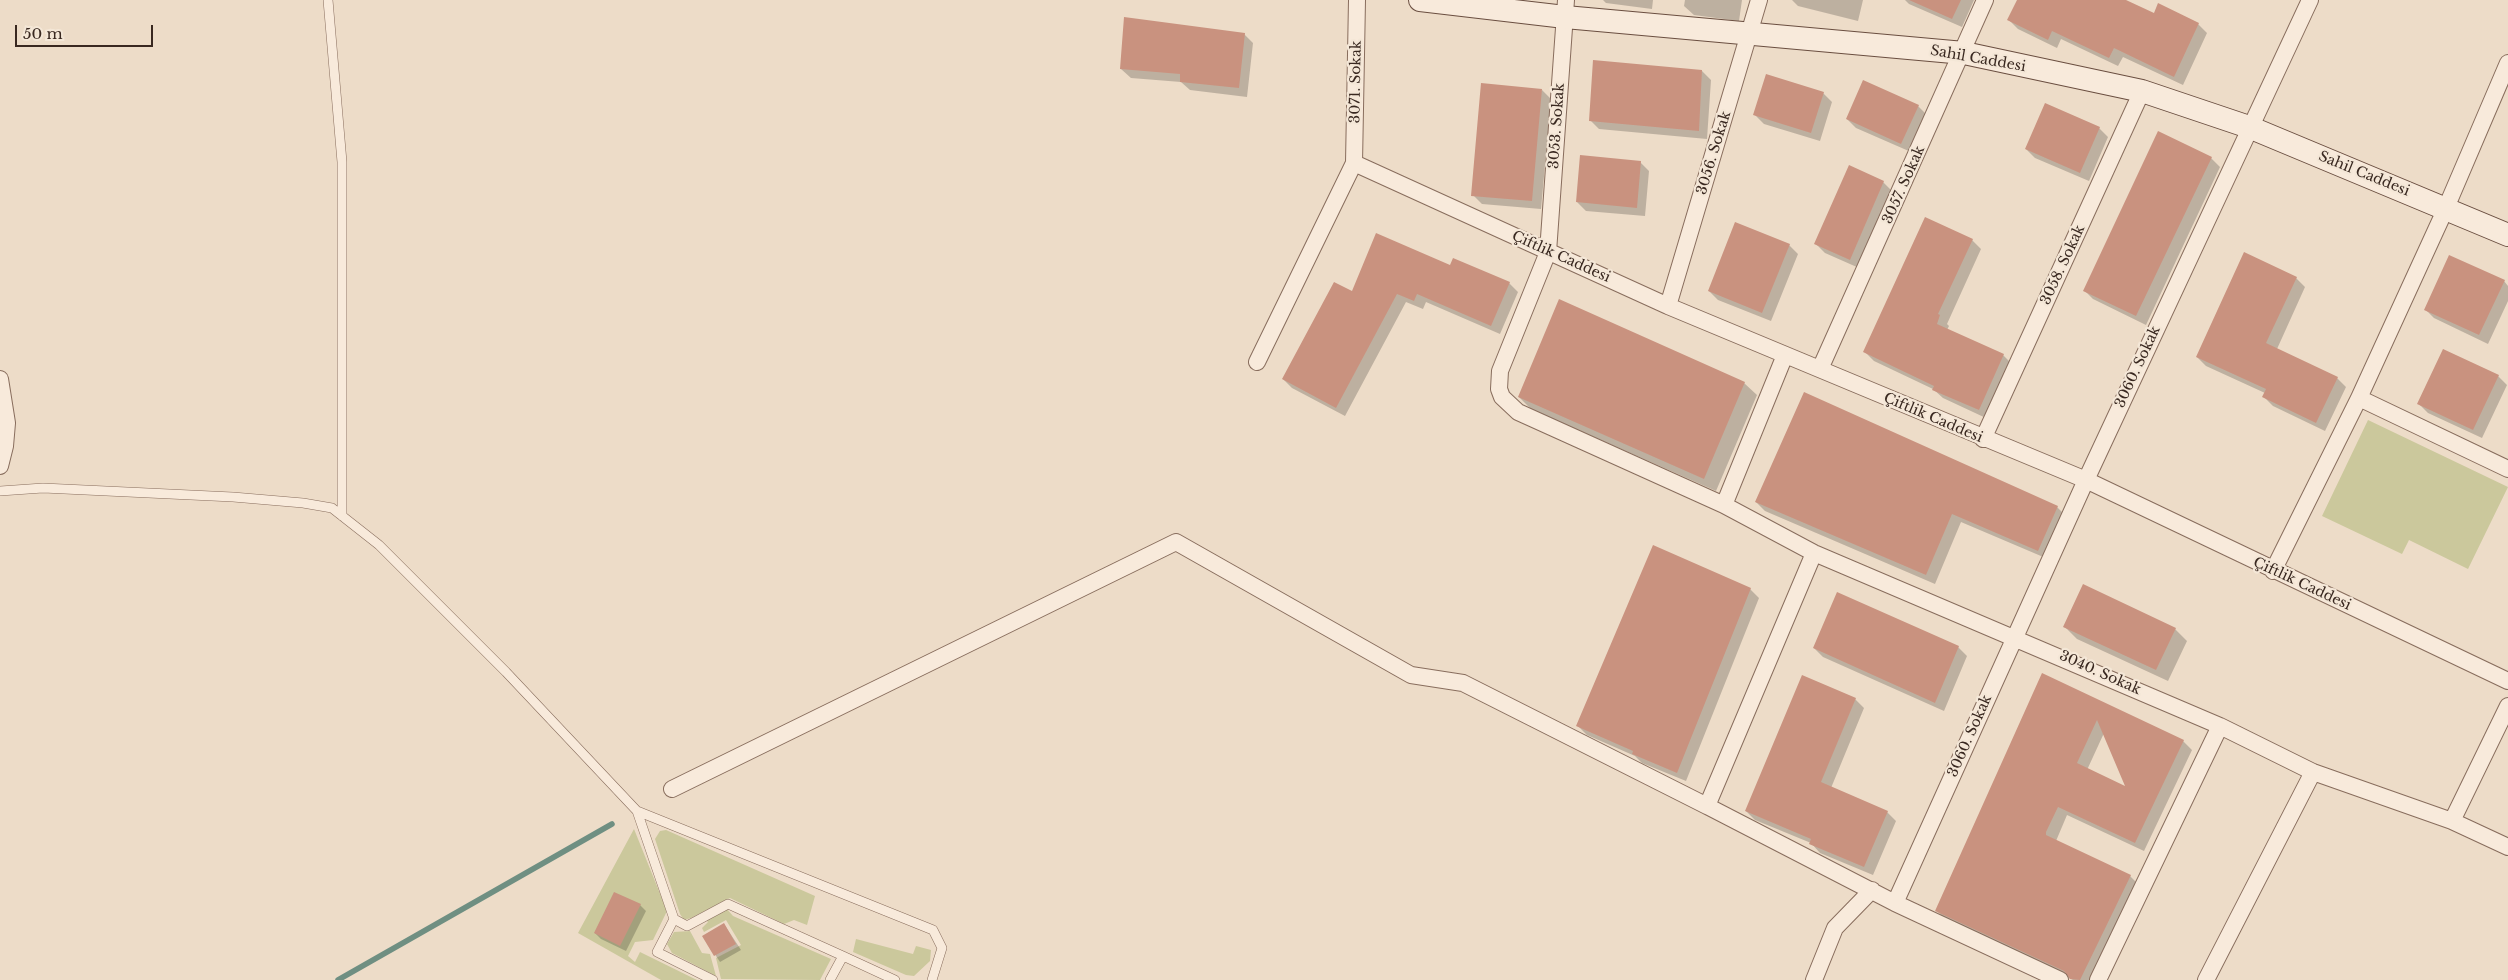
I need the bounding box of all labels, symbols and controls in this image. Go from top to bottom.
scale bar [18,15,155,47]
text: 50 m [23,24,63,43]
street label: 3071. Sokak [1347,40,1365,124]
street label: Sahil Caddesi [1929,42,2027,76]
street label: 3053. Sokak [1546,82,1568,170]
street label: 3056. Sokak [1693,109,1735,197]
street label: 3057. Sokak [1879,143,1929,227]
street label: Sahil Caddesi [2316,148,2412,200]
street label: 3058. Sokak [2037,222,2089,308]
street label: Çiftlik Caddesi [1509,228,1613,286]
street label: 3060. Sokak [2112,323,2164,411]
street label: Çiftlik Caddesi [1881,390,1985,446]
street label: Çiftlik Caddesi [2250,554,2354,614]
street label: 3040. Sokak [2057,648,2143,698]
street label: 3060. Sokak [1944,692,1996,780]

